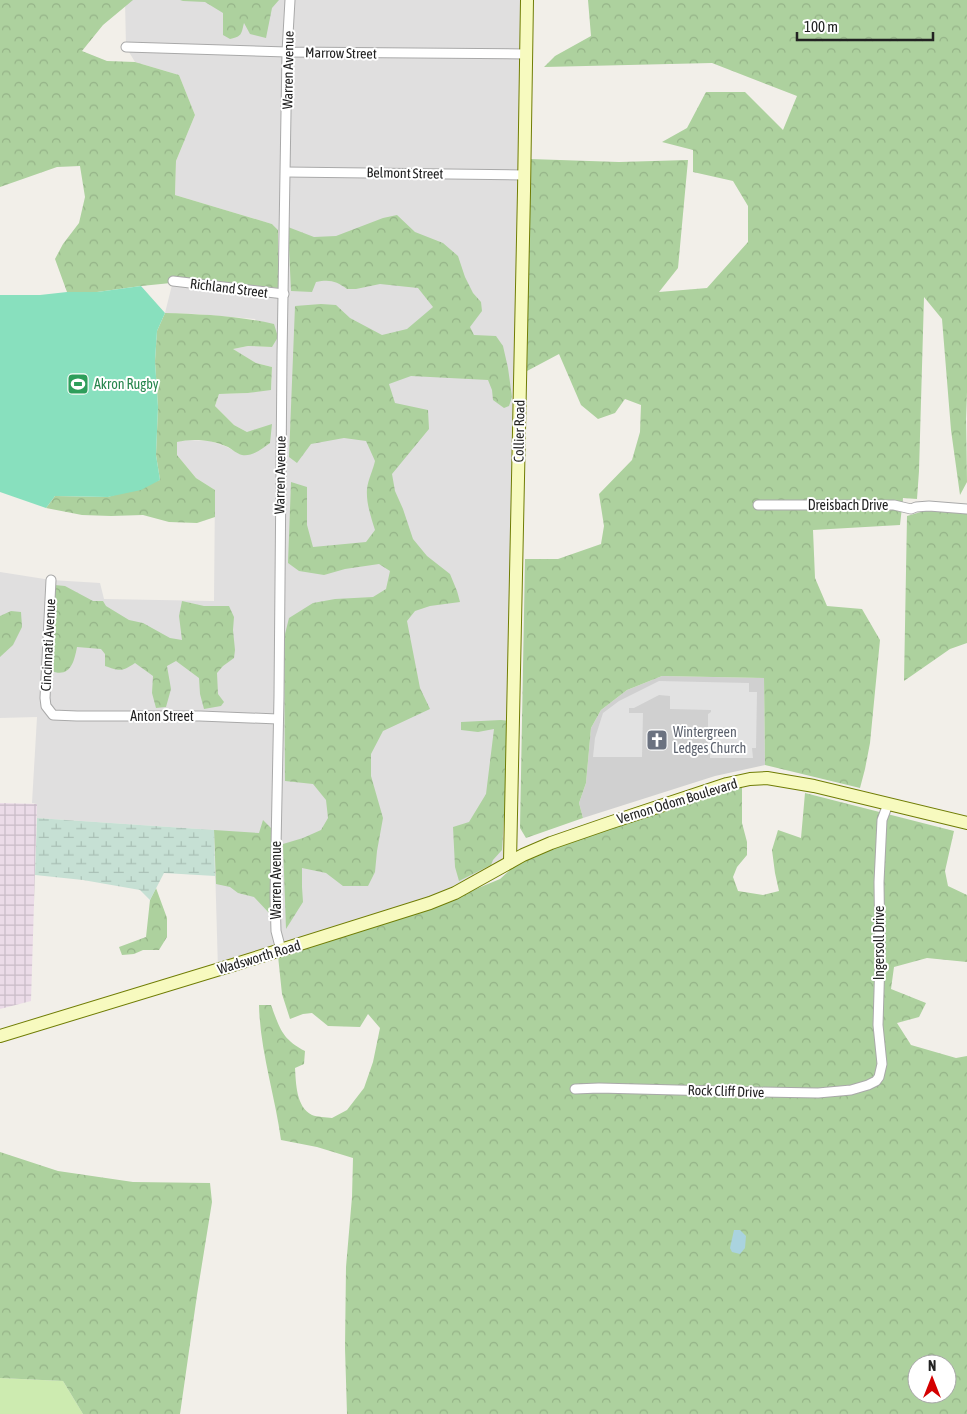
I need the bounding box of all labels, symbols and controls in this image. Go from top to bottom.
scale bar [797,10,933,42]
text: 100 m [804,18,838,35]
street label: Warren Avenue [279,31,297,109]
street label: Marrow Street [305,44,377,62]
street label: Belmont Street [366,164,444,182]
street label: Richland Street [189,275,269,301]
sports icon: Akron Rugby [66,372,90,396]
place label: Akron Rugby [94,376,159,392]
street label: Collier Road [510,400,528,462]
street label: Warren Avenue [271,436,289,514]
street label: Dreisbach Drive [808,497,888,513]
street label: Cincinnati Avenue [38,598,58,692]
street label: Anton Street [130,708,194,724]
place label: Wintergreen Ledges Church [673,724,746,756]
church icon: Wintergreen Ledges Church [645,728,669,752]
street label: Vernon Odom Boulevard [615,775,739,827]
street label: Warren Avenue [268,841,284,919]
street label: Ingersoll Drive [871,906,887,980]
street label: Wadsworth Road [216,937,302,977]
street label: Rock Cliff Drive [687,1082,765,1100]
north arrow [907,1354,957,1404]
text: N [928,1358,936,1374]

